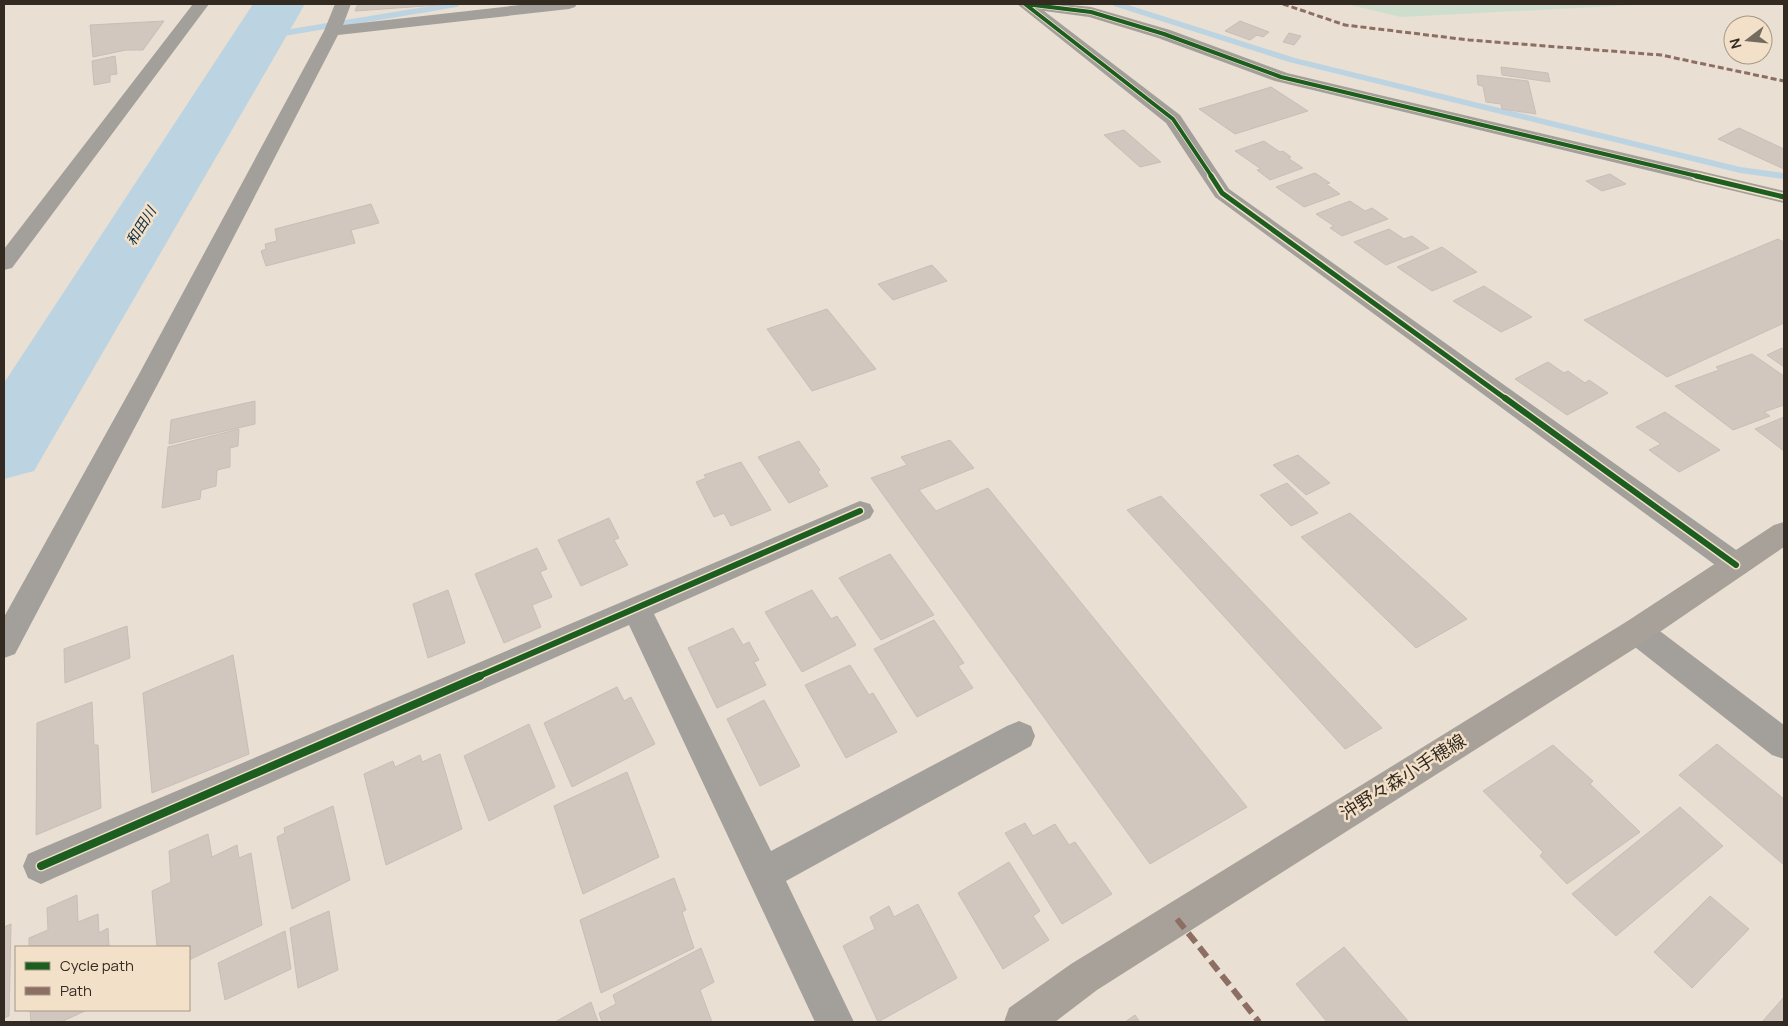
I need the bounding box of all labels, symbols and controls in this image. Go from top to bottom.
north arrow [1723,15,1773,65]
text: N [1725,36,1746,51]
water label: 和田川 [121,201,161,249]
street label: 沖野々森小手穂線 [1335,728,1470,824]
legend [15,946,190,1011]
text: Cycle path [60,955,134,976]
text: Path [60,980,92,1001]

